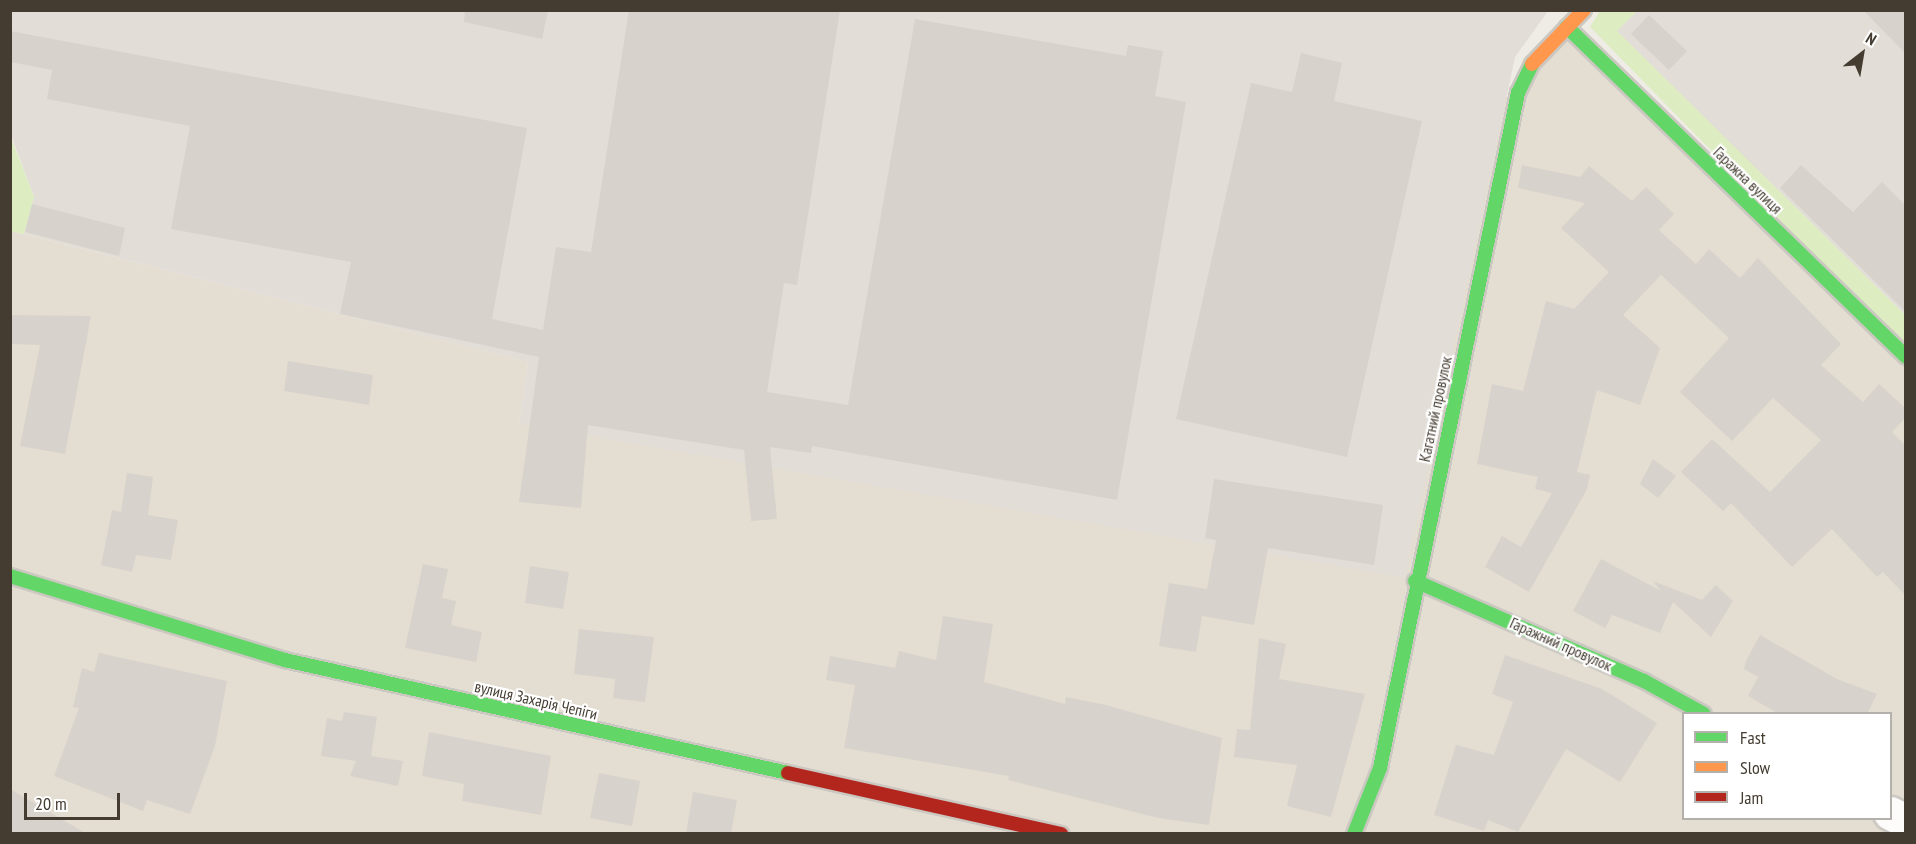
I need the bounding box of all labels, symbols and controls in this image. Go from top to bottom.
north arrow [1832,24,1892,84]
text: N [1862,28,1880,49]
street label: Гаражна вулиця [1710,142,1786,218]
street label: Кагатний провулок [1414,354,1456,464]
street label: Гаражний провулок [1507,613,1615,675]
street label: вулиця Захарія Чепіги [473,677,599,723]
legend [1682,712,1892,820]
text: Fast [1740,726,1766,749]
text: Slow [1740,756,1770,779]
scale bar [27,781,123,819]
text: Jam [1740,786,1763,809]
text: 20 m [35,792,67,815]

